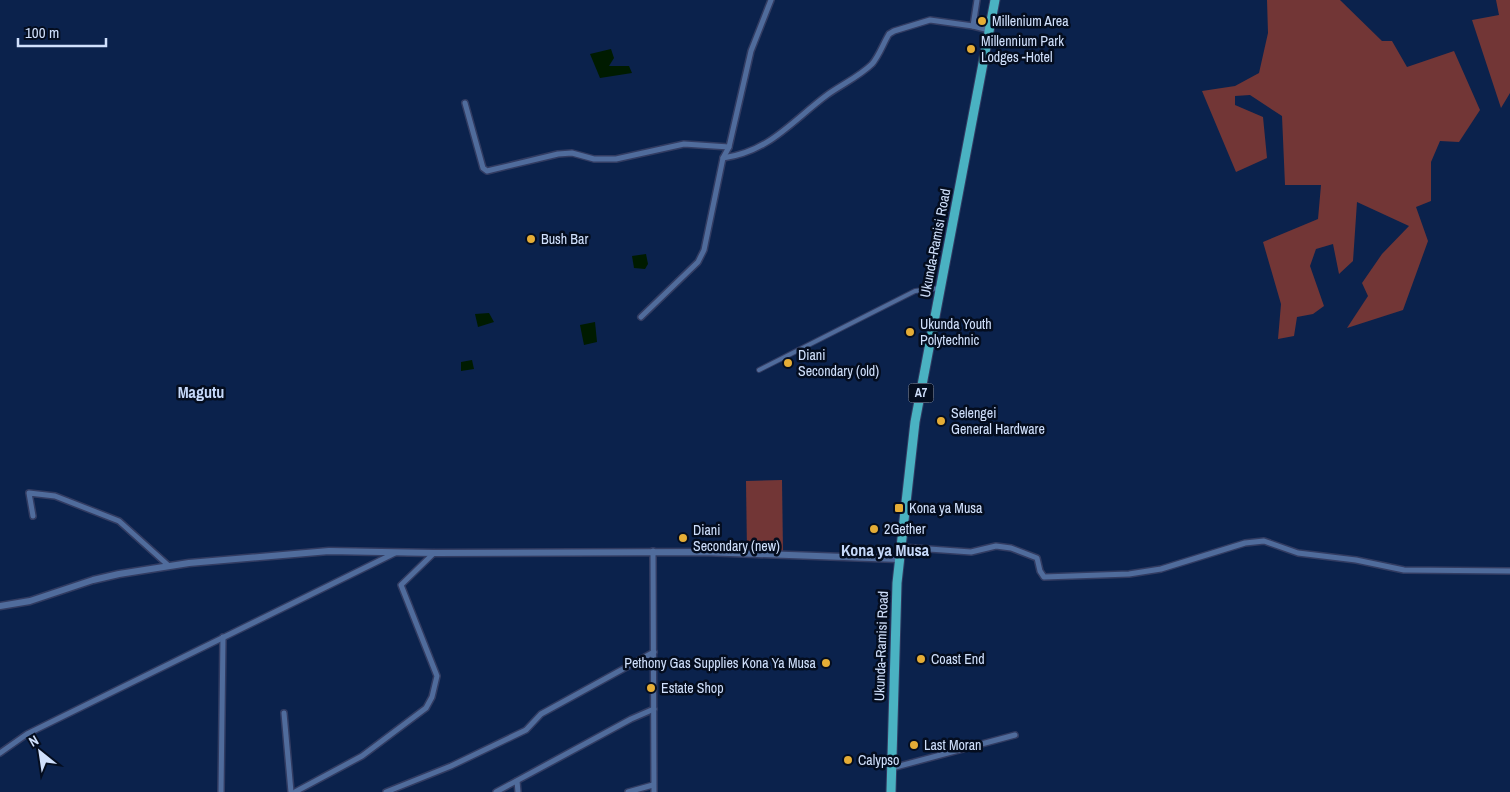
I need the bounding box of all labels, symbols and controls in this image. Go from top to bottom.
place label: Millenium Area [992,12,1069,30]
scale bar [18,15,105,47]
marker: Millenium Area [976,15,988,27]
text: 100 m [25,22,59,43]
place label: Millennium Park Lodges -Hotel [981,32,1064,66]
marker: Millennium Park Lodges -Hotel [965,43,977,55]
street label: Ukunda-Ramisi Road [916,187,954,299]
place label: Bush Bar [541,230,588,248]
marker: Bush Bar [525,233,537,245]
place label: Ukunda Youth Polytechnic [920,315,992,349]
marker: Ukunda Youth Polytechnic [904,326,916,338]
place label: Diani Secondary (old) [798,346,879,380]
marker: Diani Secondary (old) [782,357,794,369]
district label: Magutu [178,381,224,403]
road number: A7 [908,383,934,402]
place label: Selengei General Hardware [951,404,1045,438]
marker: Selengei General Hardware [935,415,947,427]
place label: Kona ya Musa [909,499,983,517]
marker: Kona ya Musa [893,502,905,514]
place label: 2Gether [884,520,926,538]
place label: Diani Secondary (new) [693,521,780,555]
marker: 2Gether [868,523,880,535]
marker: Diani Secondary (new) [677,532,689,544]
district label: Kona ya Musa [841,539,930,561]
street label: Ukunda-Ramisi Road [870,591,892,701]
place label: Coast End [931,650,985,668]
marker: Coast End [915,653,927,665]
place label: Pethony Gas Supplies Kona Ya Musa [624,654,817,672]
marker: Pethony Gas Supplies Kona Ya Musa [820,657,832,669]
place label: Estate Shop [661,679,724,697]
marker: Estate Shop [645,682,657,694]
north arrow [15,727,65,777]
text: N [25,731,42,751]
place label: Last Moran [924,736,981,754]
marker: Last Moran [908,739,920,751]
place label: Calypso [858,751,899,769]
marker: Calypso [842,754,854,766]

